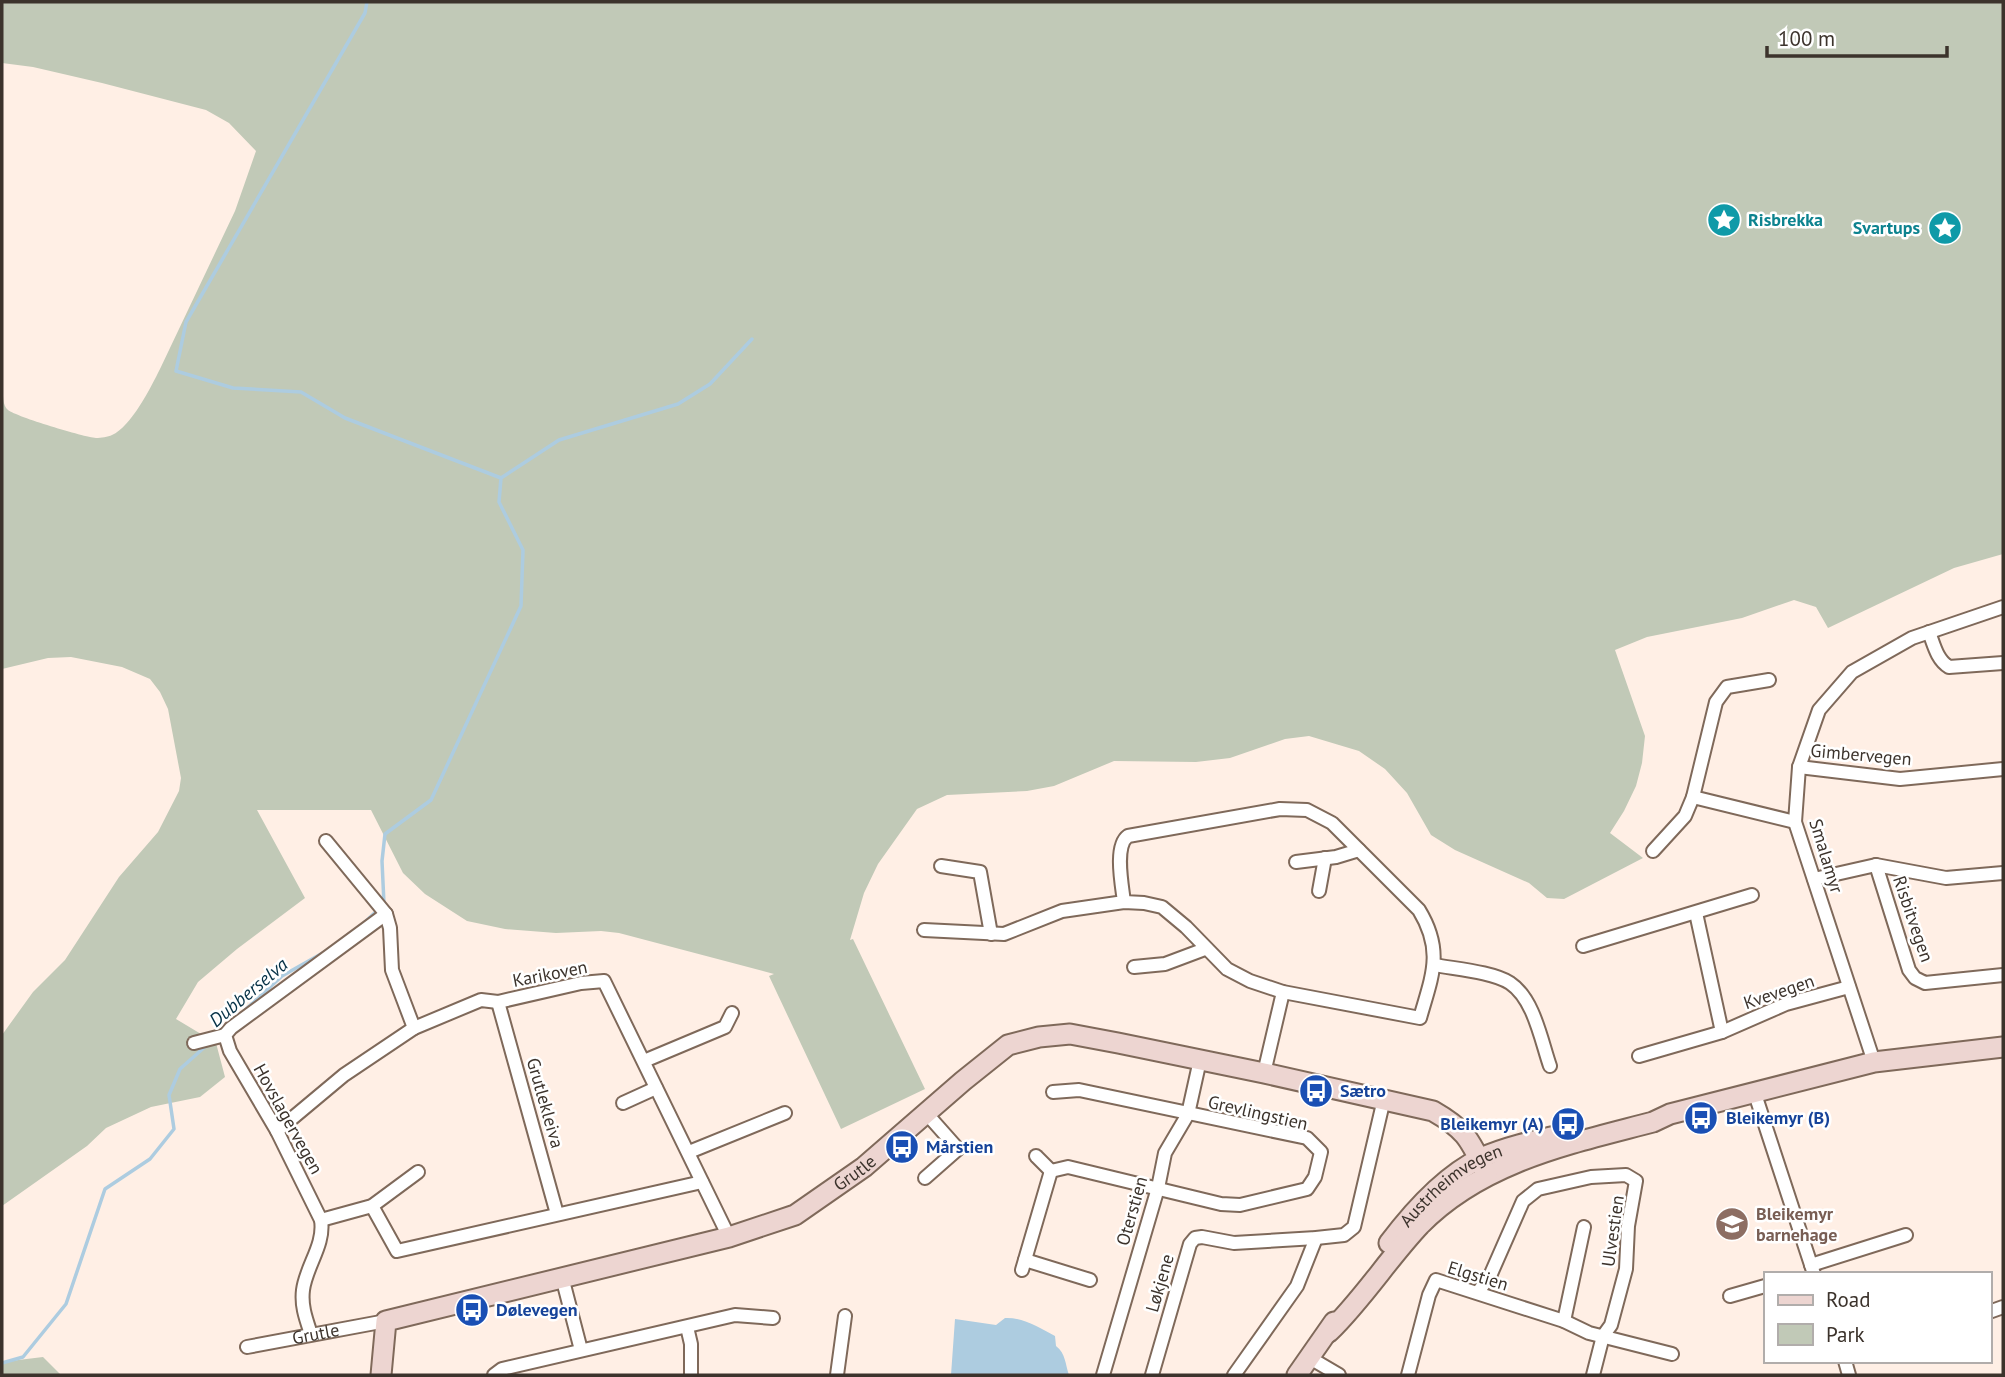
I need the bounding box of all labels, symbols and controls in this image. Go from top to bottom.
scale bar [1767,14,1947,58]
text: 100 m [1778,25,1835,52]
place icon: Risbrekka [1705,201,1743,239]
place label: Risbrekka [1748,208,1823,231]
place icon: Svartups [1926,209,1964,247]
place label: Svartups [1853,216,1920,239]
street label: Gimbervegen [1809,739,1913,770]
street label: Smalamyr [1804,816,1849,896]
street label: Risbitvegen [1888,873,1939,965]
water label: Dubberselva [204,952,293,1032]
street label: Karikoven [511,955,589,992]
street label: Kvevegen [1740,969,1817,1014]
street label: Grutlekleiva [522,1055,569,1151]
street label: Hovslagervegen [249,1059,328,1178]
bus stop icon: Sætro [1297,1072,1335,1110]
place label: Sætro [1340,1079,1386,1102]
street label: Grevlingstien [1206,1090,1310,1135]
bus stop icon: Bleikemyr (B) [1682,1099,1720,1137]
bus stop icon: Bleikemyr (A) [1549,1105,1587,1143]
place label: Bleikemyr (B) [1726,1106,1830,1129]
place label: Bleikemyr (A) [1440,1112,1544,1135]
bus stop icon: Mårstien [883,1128,921,1166]
place label: Mårstien [926,1135,993,1158]
street label: Austrheimvegen [1394,1139,1505,1231]
street label: Grutle [829,1150,881,1196]
street label: Oterstien [1111,1174,1152,1248]
street label: Ulvestien [1596,1194,1629,1268]
place label: Bleikemyr barnehage [1756,1202,1837,1246]
school or university icon: Bleikemyr barnehage [1713,1205,1751,1243]
street label: Løkjene [1140,1251,1179,1315]
street label: Elgstien [1445,1255,1511,1296]
legend [1764,1272,1991,1363]
text: Road [1826,1286,1870,1313]
bus stop icon: Dølevegen [453,1291,491,1329]
place label: Dølevegen [496,1298,578,1321]
street label: Grutle [290,1318,341,1349]
text: Park [1826,1321,1865,1348]

